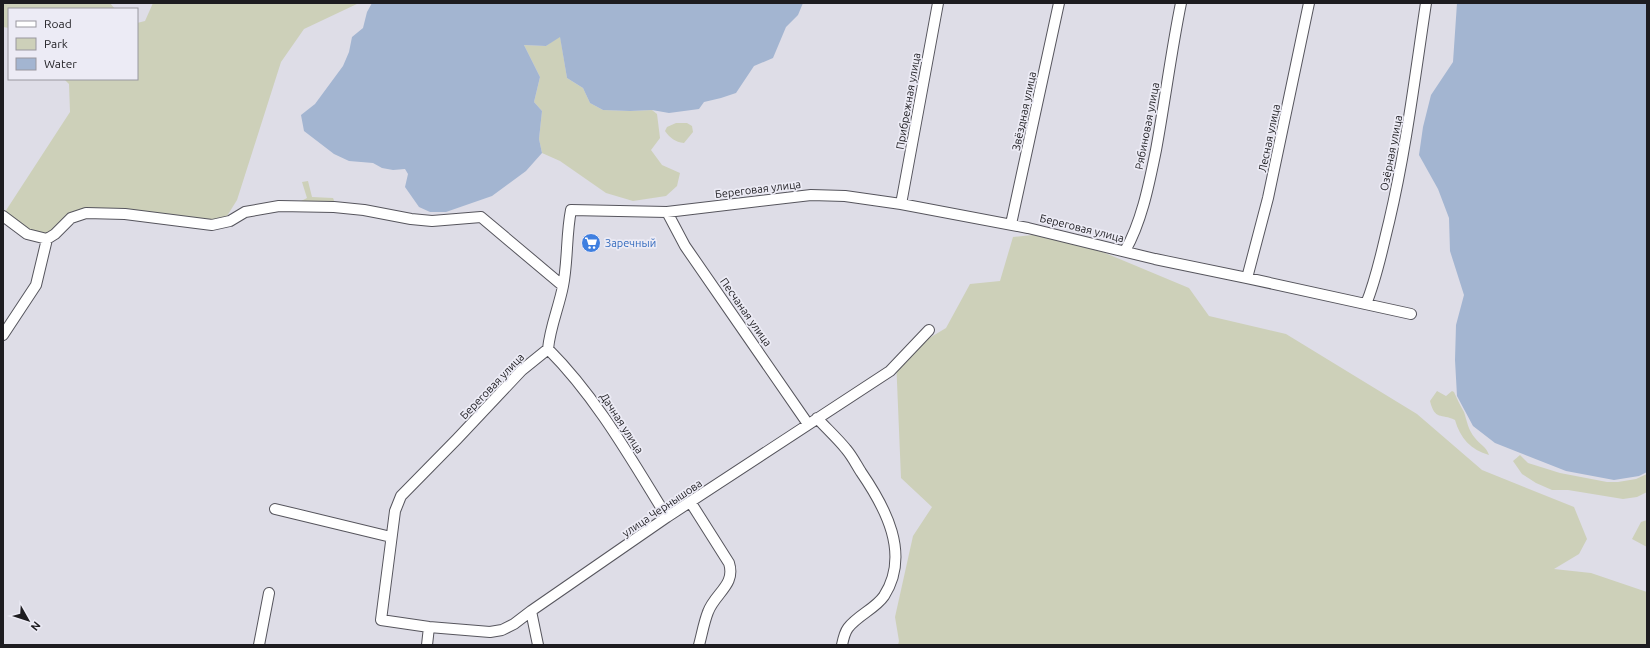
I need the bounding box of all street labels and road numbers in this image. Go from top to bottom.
street label: Прибрежная улица [894,52,922,150]
street label: Звёздная улица [1010,70,1038,152]
street label: Рябиновая улица [1133,81,1161,171]
street label: Лесная улица [1256,103,1282,173]
street label: Озёрная улица [1378,114,1404,192]
street label: Береговая улица [714,178,802,200]
street label: Береговая улица [1039,212,1125,244]
street label: Песчаная улица [718,275,774,349]
street label: Береговая улица [458,351,526,421]
street label: Дачная улица [598,390,646,456]
street label: улица Чернышова [620,477,704,539]

